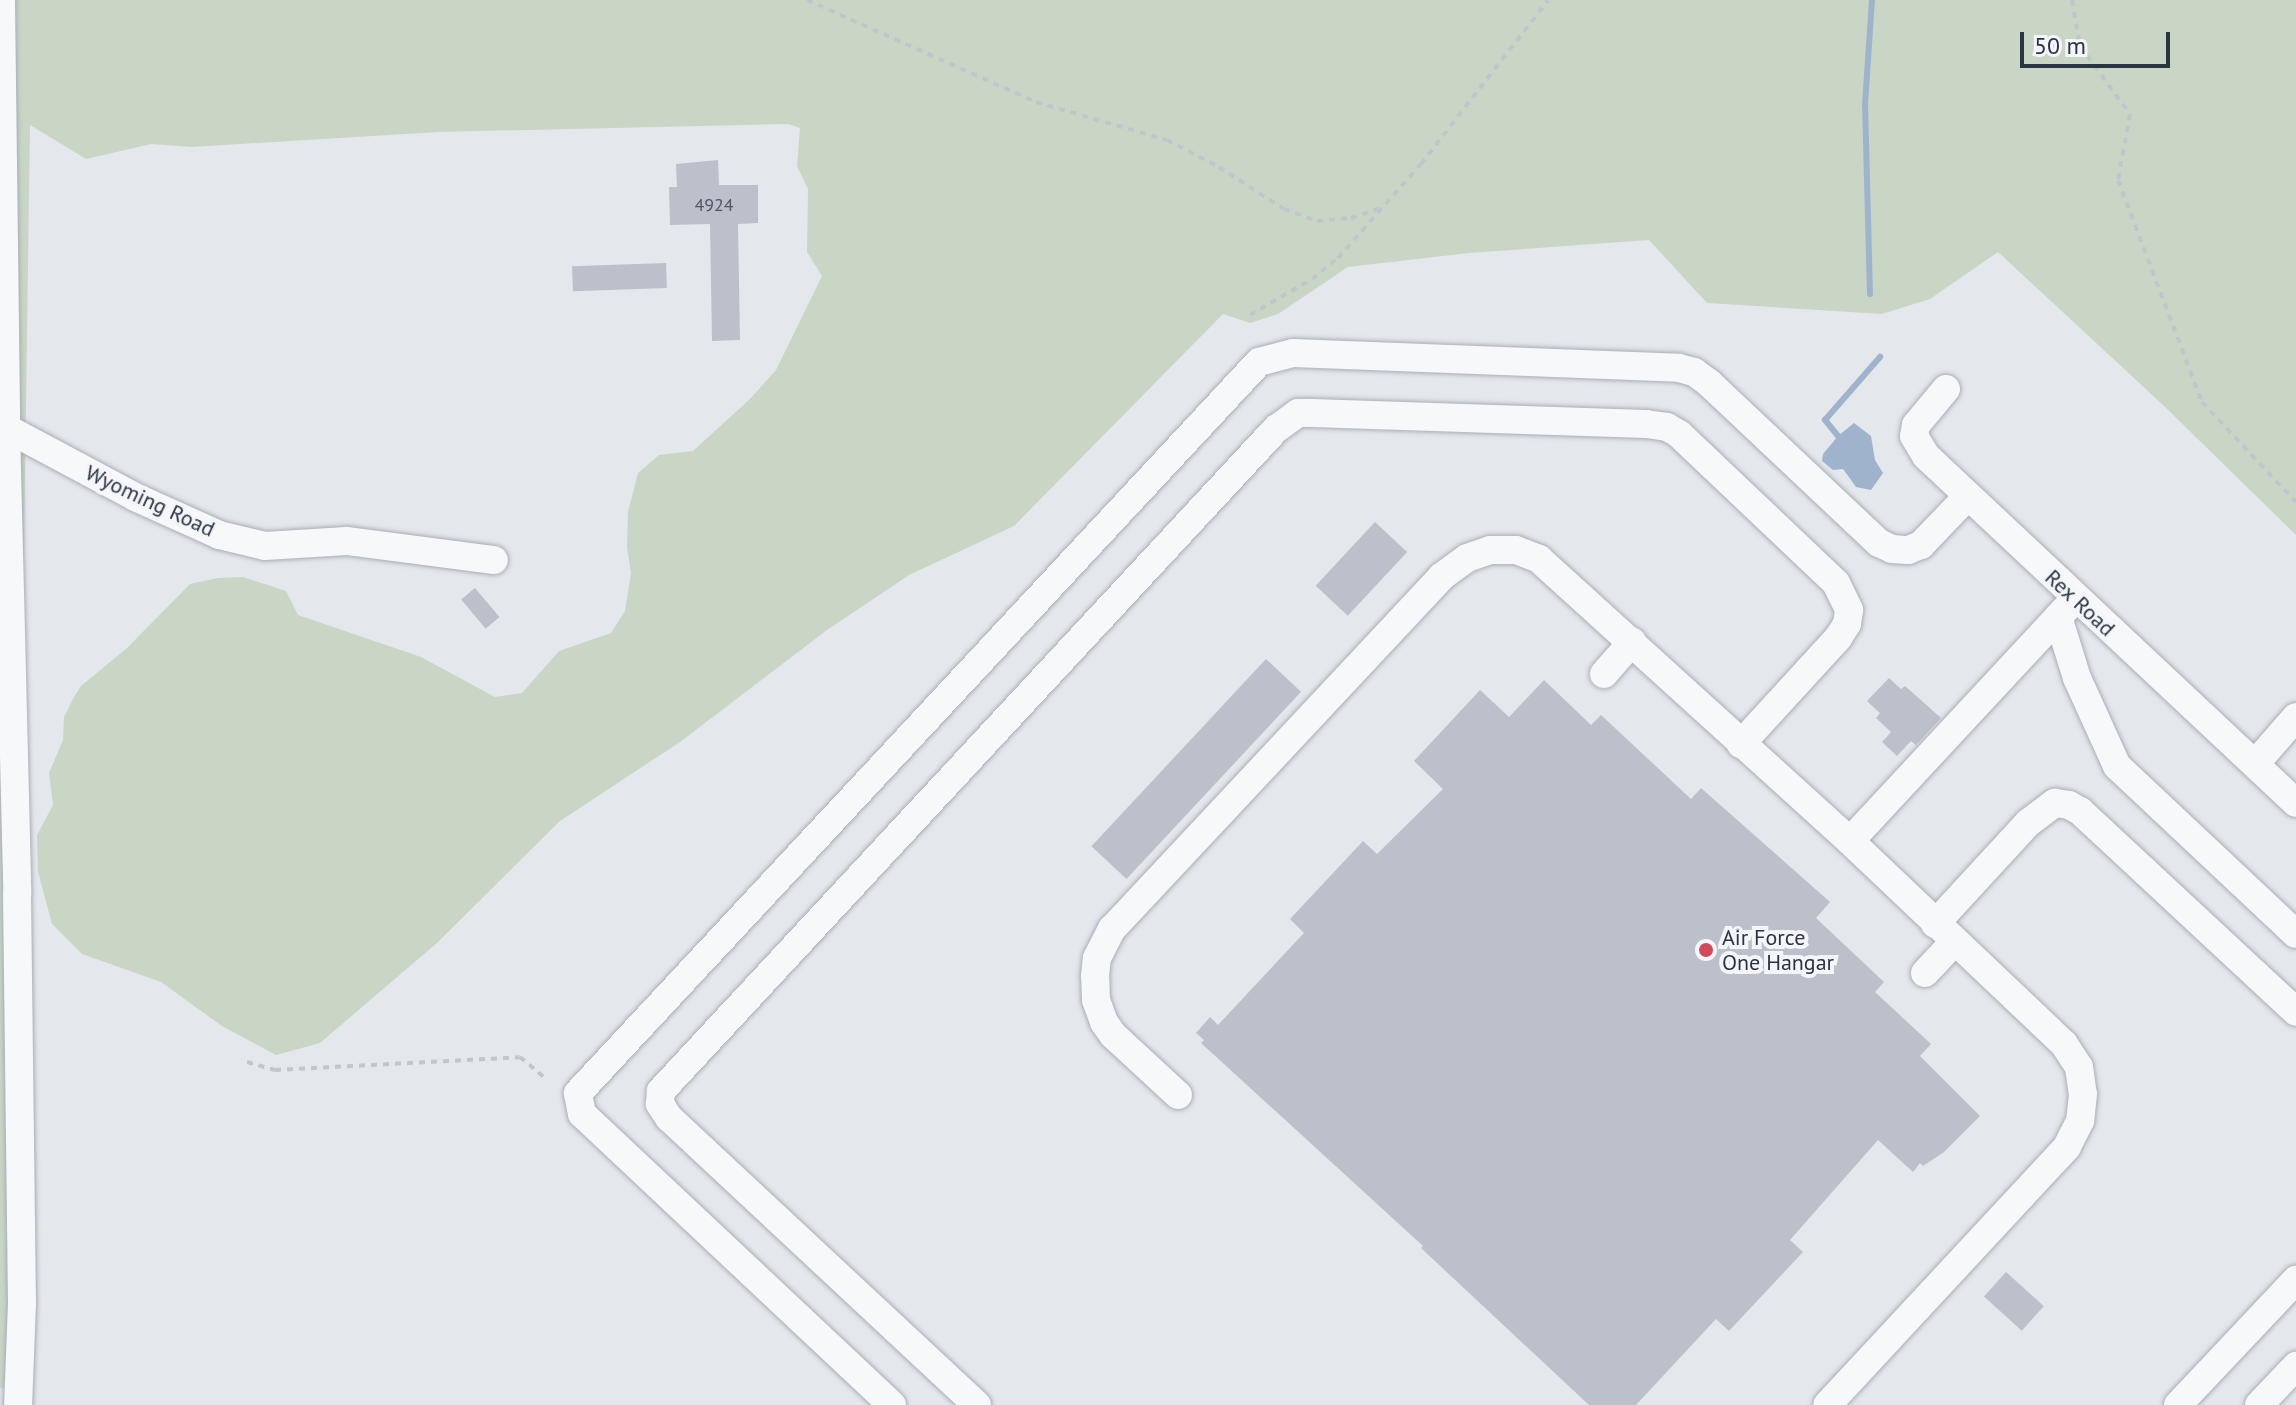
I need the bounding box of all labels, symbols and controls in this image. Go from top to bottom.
scale bar [2024,16,2174,66]
text: 50 m [2034,30,2086,61]
house number: 4924 [694,194,734,216]
street label: Wyoming Road [81,460,219,542]
street label: Rex Road [2039,564,2121,642]
place label: Air Force One Hangar [1722,924,1834,976]
marker: Air Force One Hangar [1697,941,1715,959]

